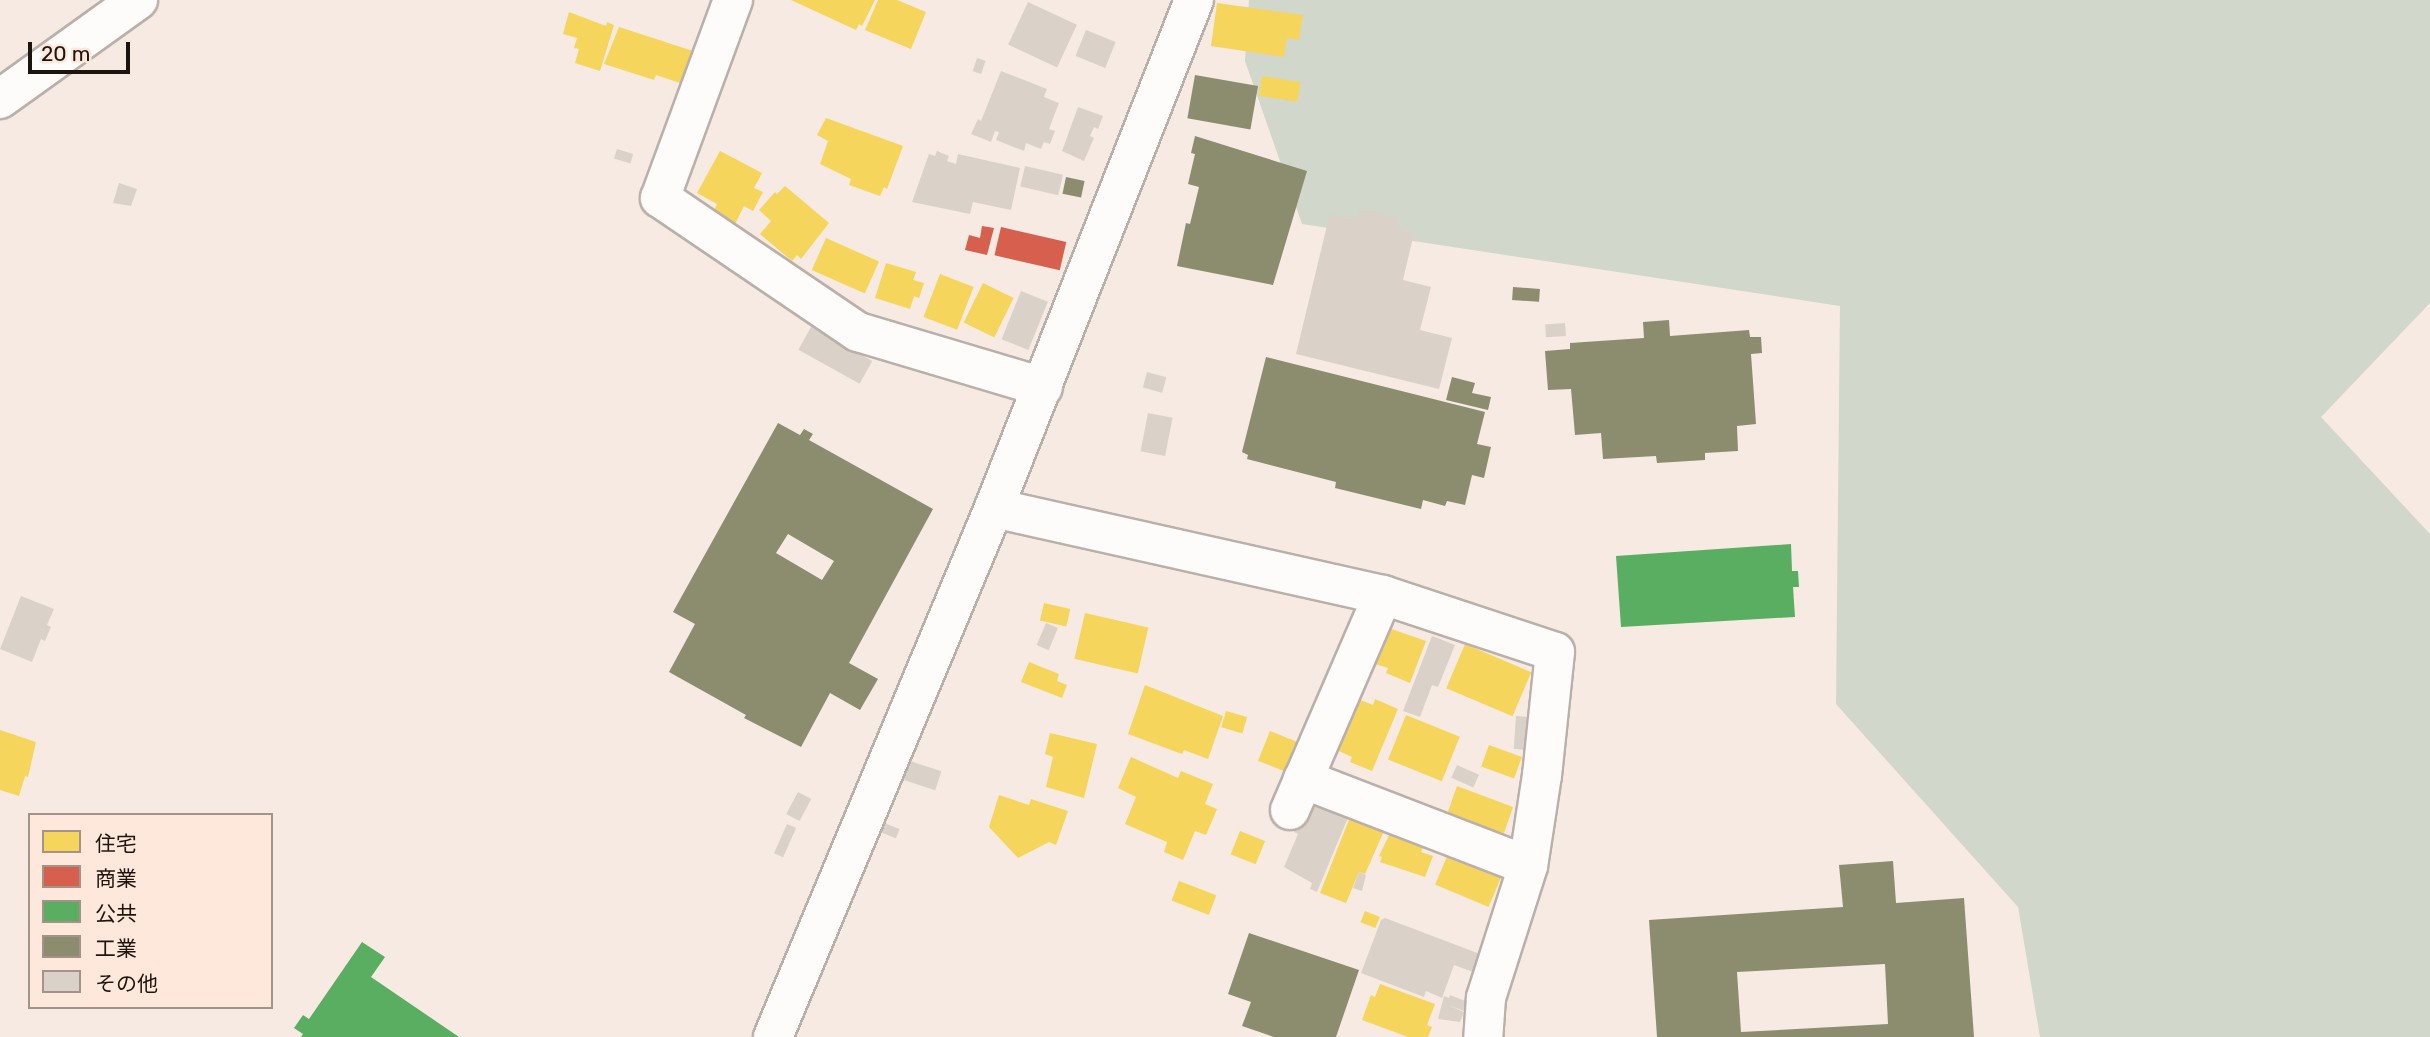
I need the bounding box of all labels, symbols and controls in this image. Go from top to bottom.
scale bar [32,28,133,72]
text: 20 m [41,41,90,66]
legend [28,813,273,1009]
text: 住宅 [95,831,137,856]
text: 商業 [95,866,137,891]
text: 公共 [95,901,137,926]
text: 工業 [95,936,137,961]
text: その他 [95,971,158,996]

